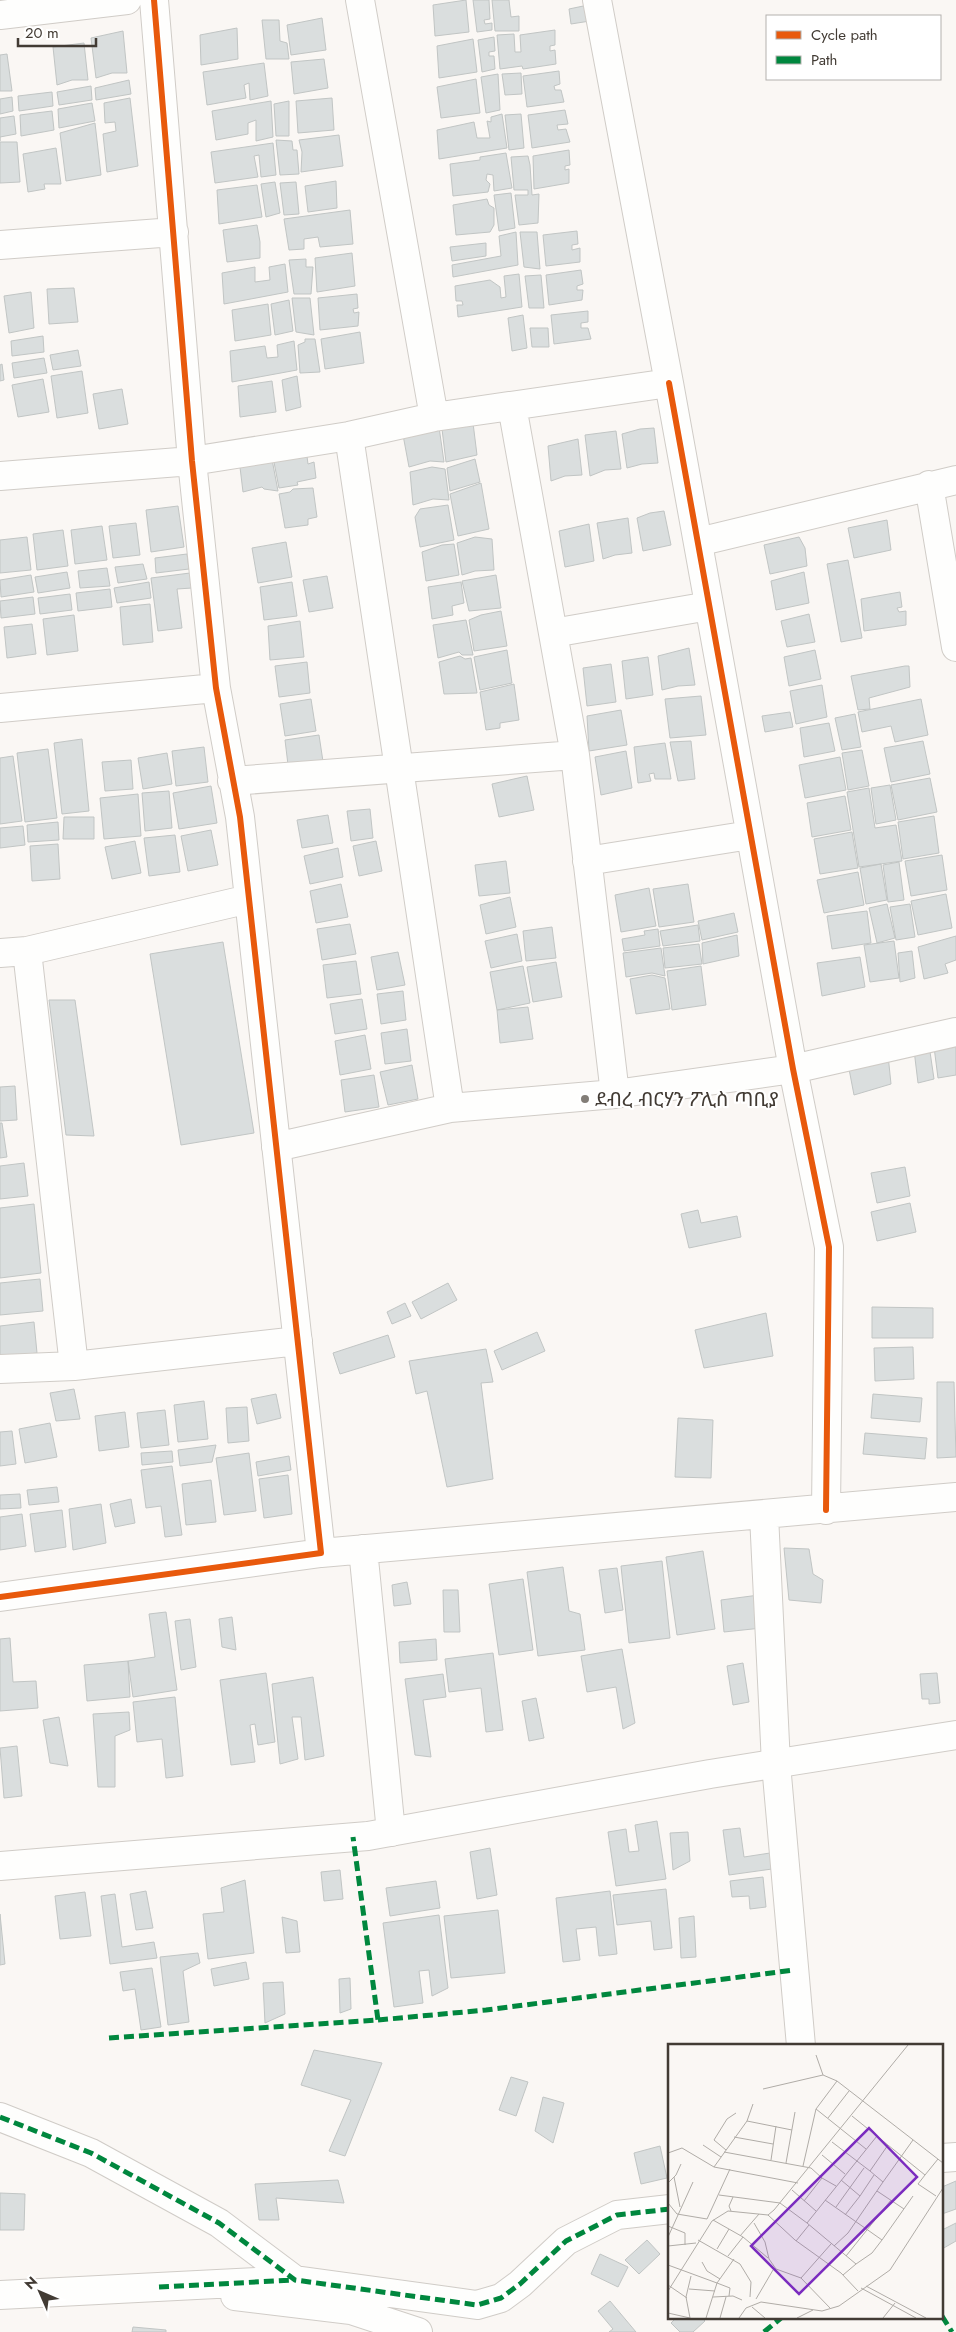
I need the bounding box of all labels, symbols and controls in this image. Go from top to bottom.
scale bar [18,15,95,47]
legend [766,15,941,80]
text: 20 m [25,22,59,44]
text: Cycle path [811,24,878,46]
text: Path [811,49,837,71]
place label: ደብረ ብርሃን ፖሊስ ጣቢያ [595,1085,779,1114]
marker: ደብረ ብርሃን ፖሊስ ጣቢያ [579,1093,591,1105]
inset map [668,2044,944,2320]
north arrow [15,2267,65,2317]
text: N [20,2272,42,2294]

